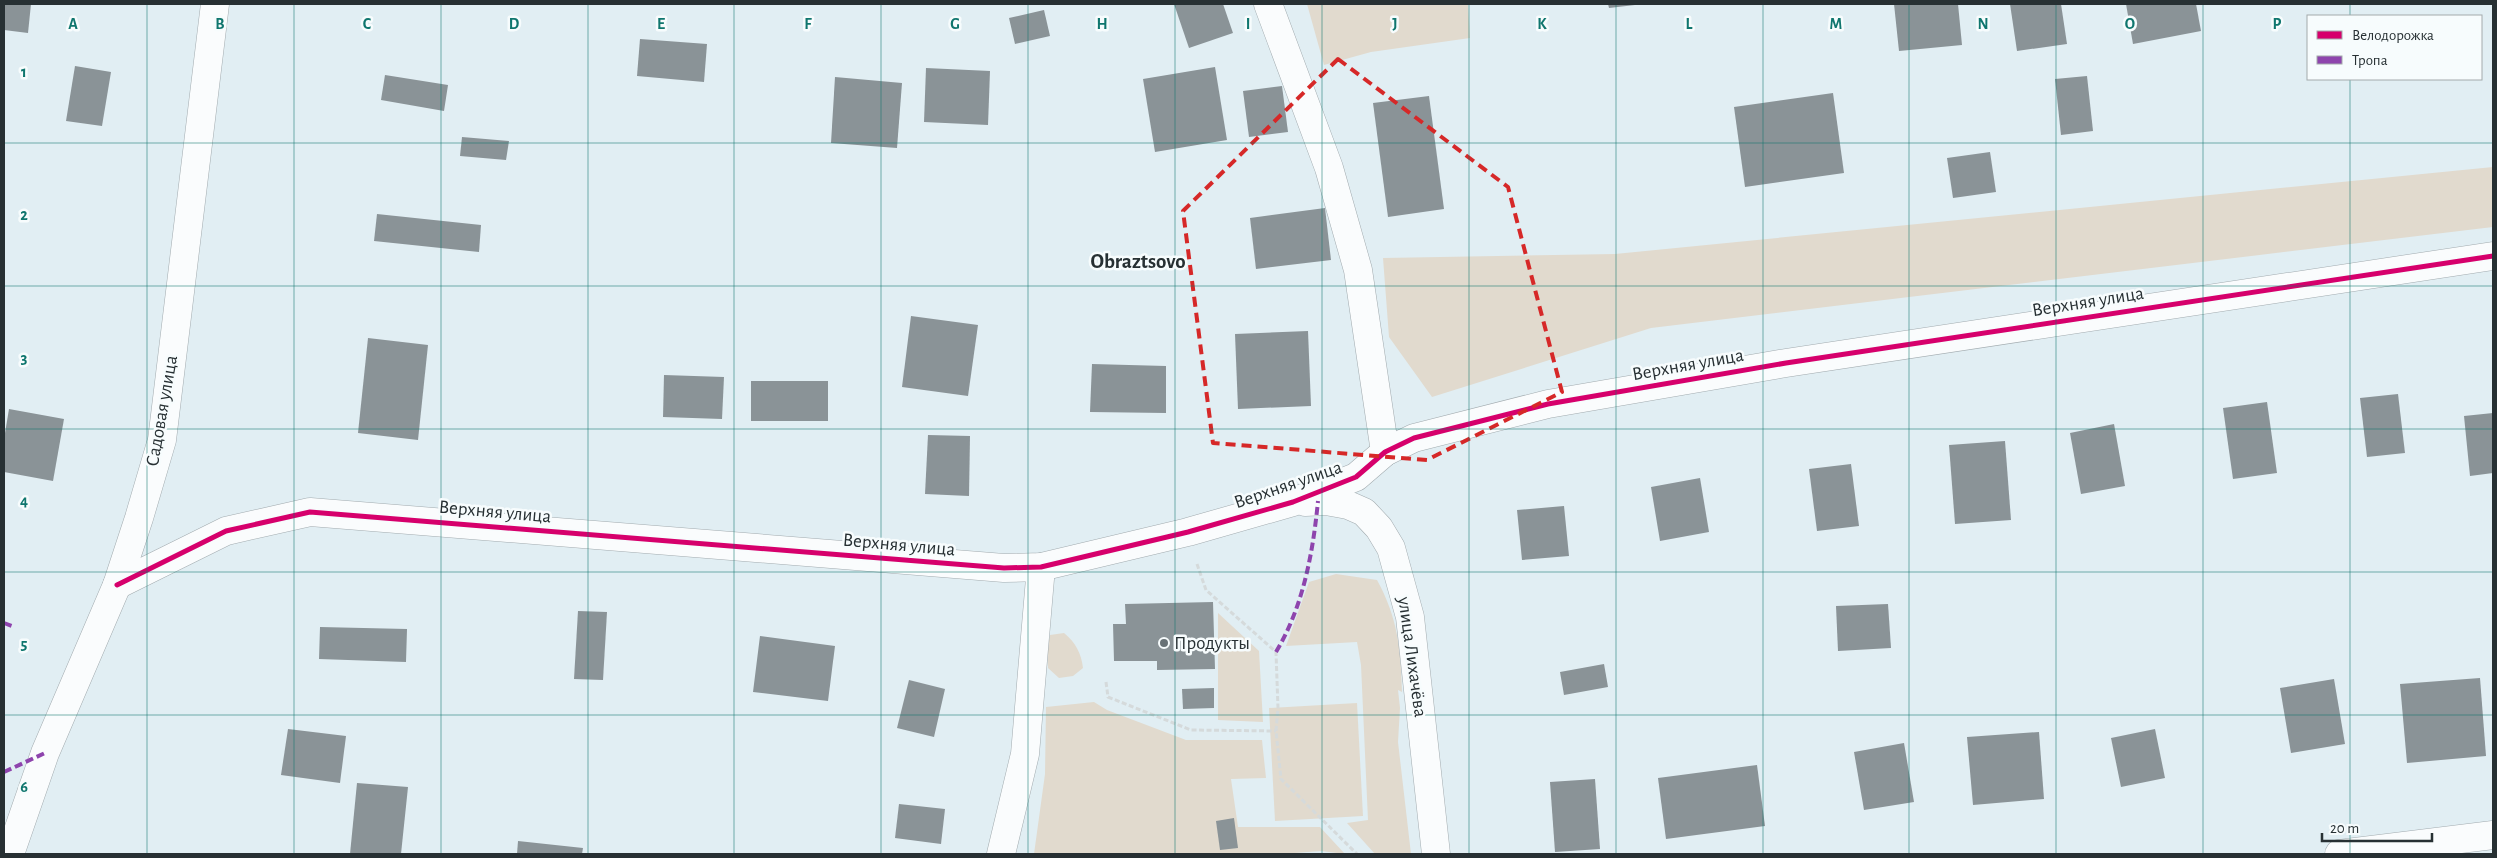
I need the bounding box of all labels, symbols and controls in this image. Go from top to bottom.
legend [2307,15,2482,80]
text: A [68,16,78,32]
text: B [215,16,225,32]
text: C [363,16,372,32]
text: D [509,16,520,32]
text: E [657,16,665,32]
text: F [804,16,812,32]
text: G [950,16,960,32]
text: H [1096,16,1108,32]
text: I [1246,16,1250,32]
text: J [1392,16,1398,32]
text: K [1537,16,1547,32]
text: L [1686,16,1693,32]
text: M [1830,16,1842,32]
text: N [1977,16,1989,32]
text: O [2125,16,2135,32]
text: P [2273,16,2282,32]
text: Велодорожка [2352,28,2434,43]
text: Тропа [2352,53,2388,68]
text: 1 [21,64,27,80]
text: 2 [20,207,28,223]
district label: Obraztsovo [1090,251,1186,272]
street label: Верхняя улица [2031,284,2146,320]
street label: Верхняя улица [1631,346,1746,384]
text: 3 [21,350,28,366]
street label: Садовая улица [143,354,181,468]
street label: Верхняя улица [1232,458,1345,512]
text: 4 [20,493,28,509]
street label: Верхняя улица [438,498,552,526]
street label: Верхняя улица [842,531,956,559]
street label: улица Лихачёва [1394,595,1430,719]
place label: Продукты [1174,634,1250,653]
text: 5 [21,636,28,652]
marker: Продукты [1158,637,1170,649]
text: 6 [20,779,28,795]
scale bar [2322,810,2432,842]
text: 20 m [2330,821,2359,836]

